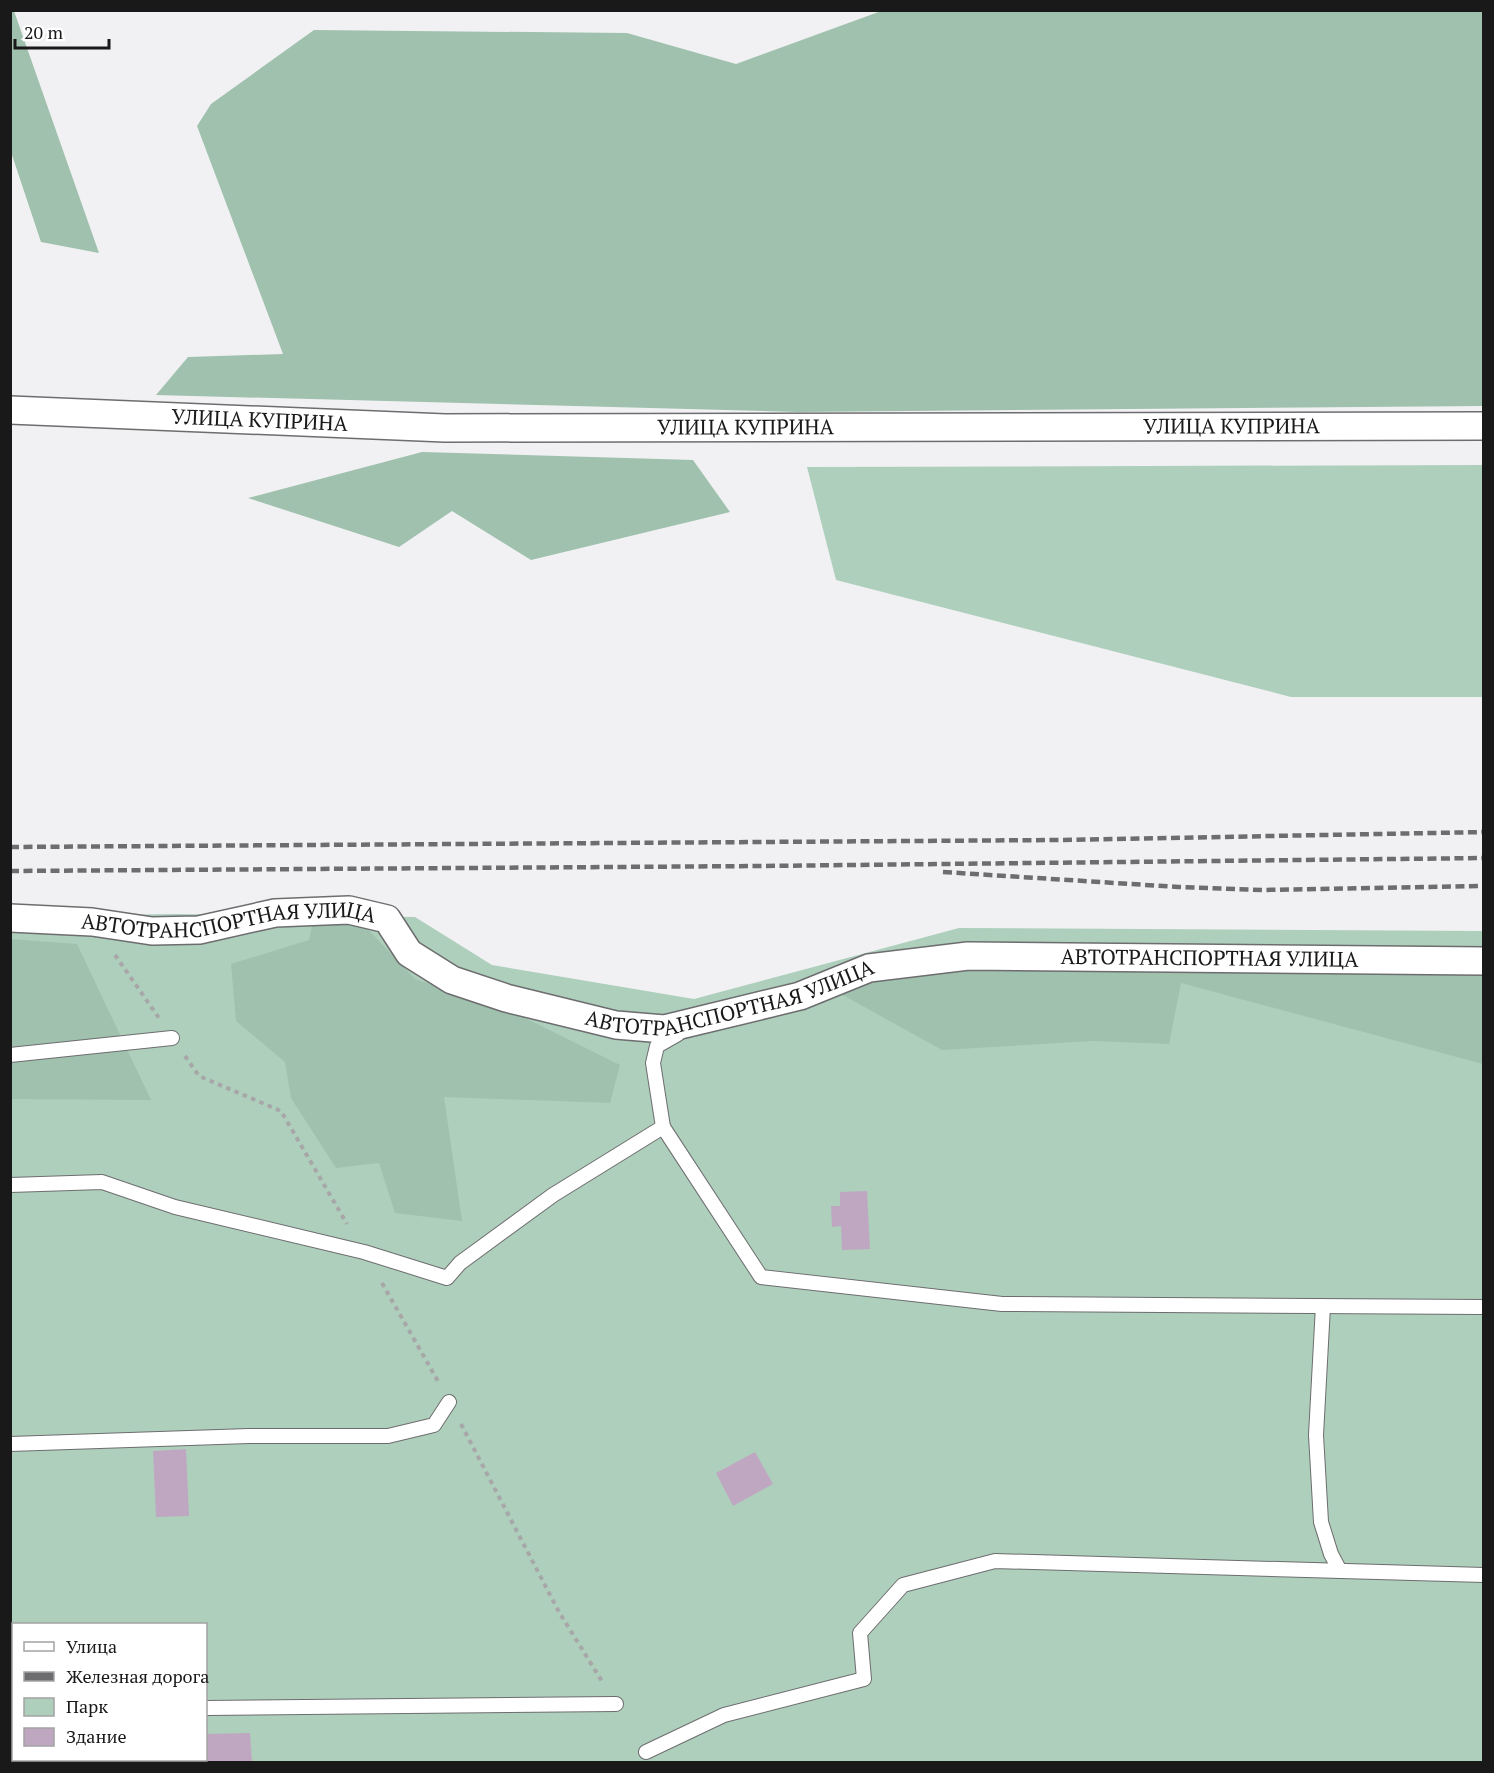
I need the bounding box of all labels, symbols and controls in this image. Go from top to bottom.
scale bar [15,12,110,50]
text: 20 m [24,20,64,44]
street label: УЛИЦА КУПРИНА [171,402,349,437]
street label: УЛИЦА КУПРИНА [1143,411,1321,440]
street label: УЛИЦА КУПРИНА [657,412,835,441]
street label: АВТОТРАНСПОРТНАЯ УЛИЦА [80,895,380,944]
street label: АВТОТРАНСПОРТНАЯ УЛИЦА [1060,942,1359,973]
street label: АВТОТРАНСПОРТНАЯ УЛИЦА [583,952,878,1042]
legend [12,1623,207,1761]
text: Улица [66,1634,117,1658]
text: Железная дорога [66,1664,209,1688]
text: Парк [66,1694,108,1718]
text: Здание [66,1724,126,1748]

